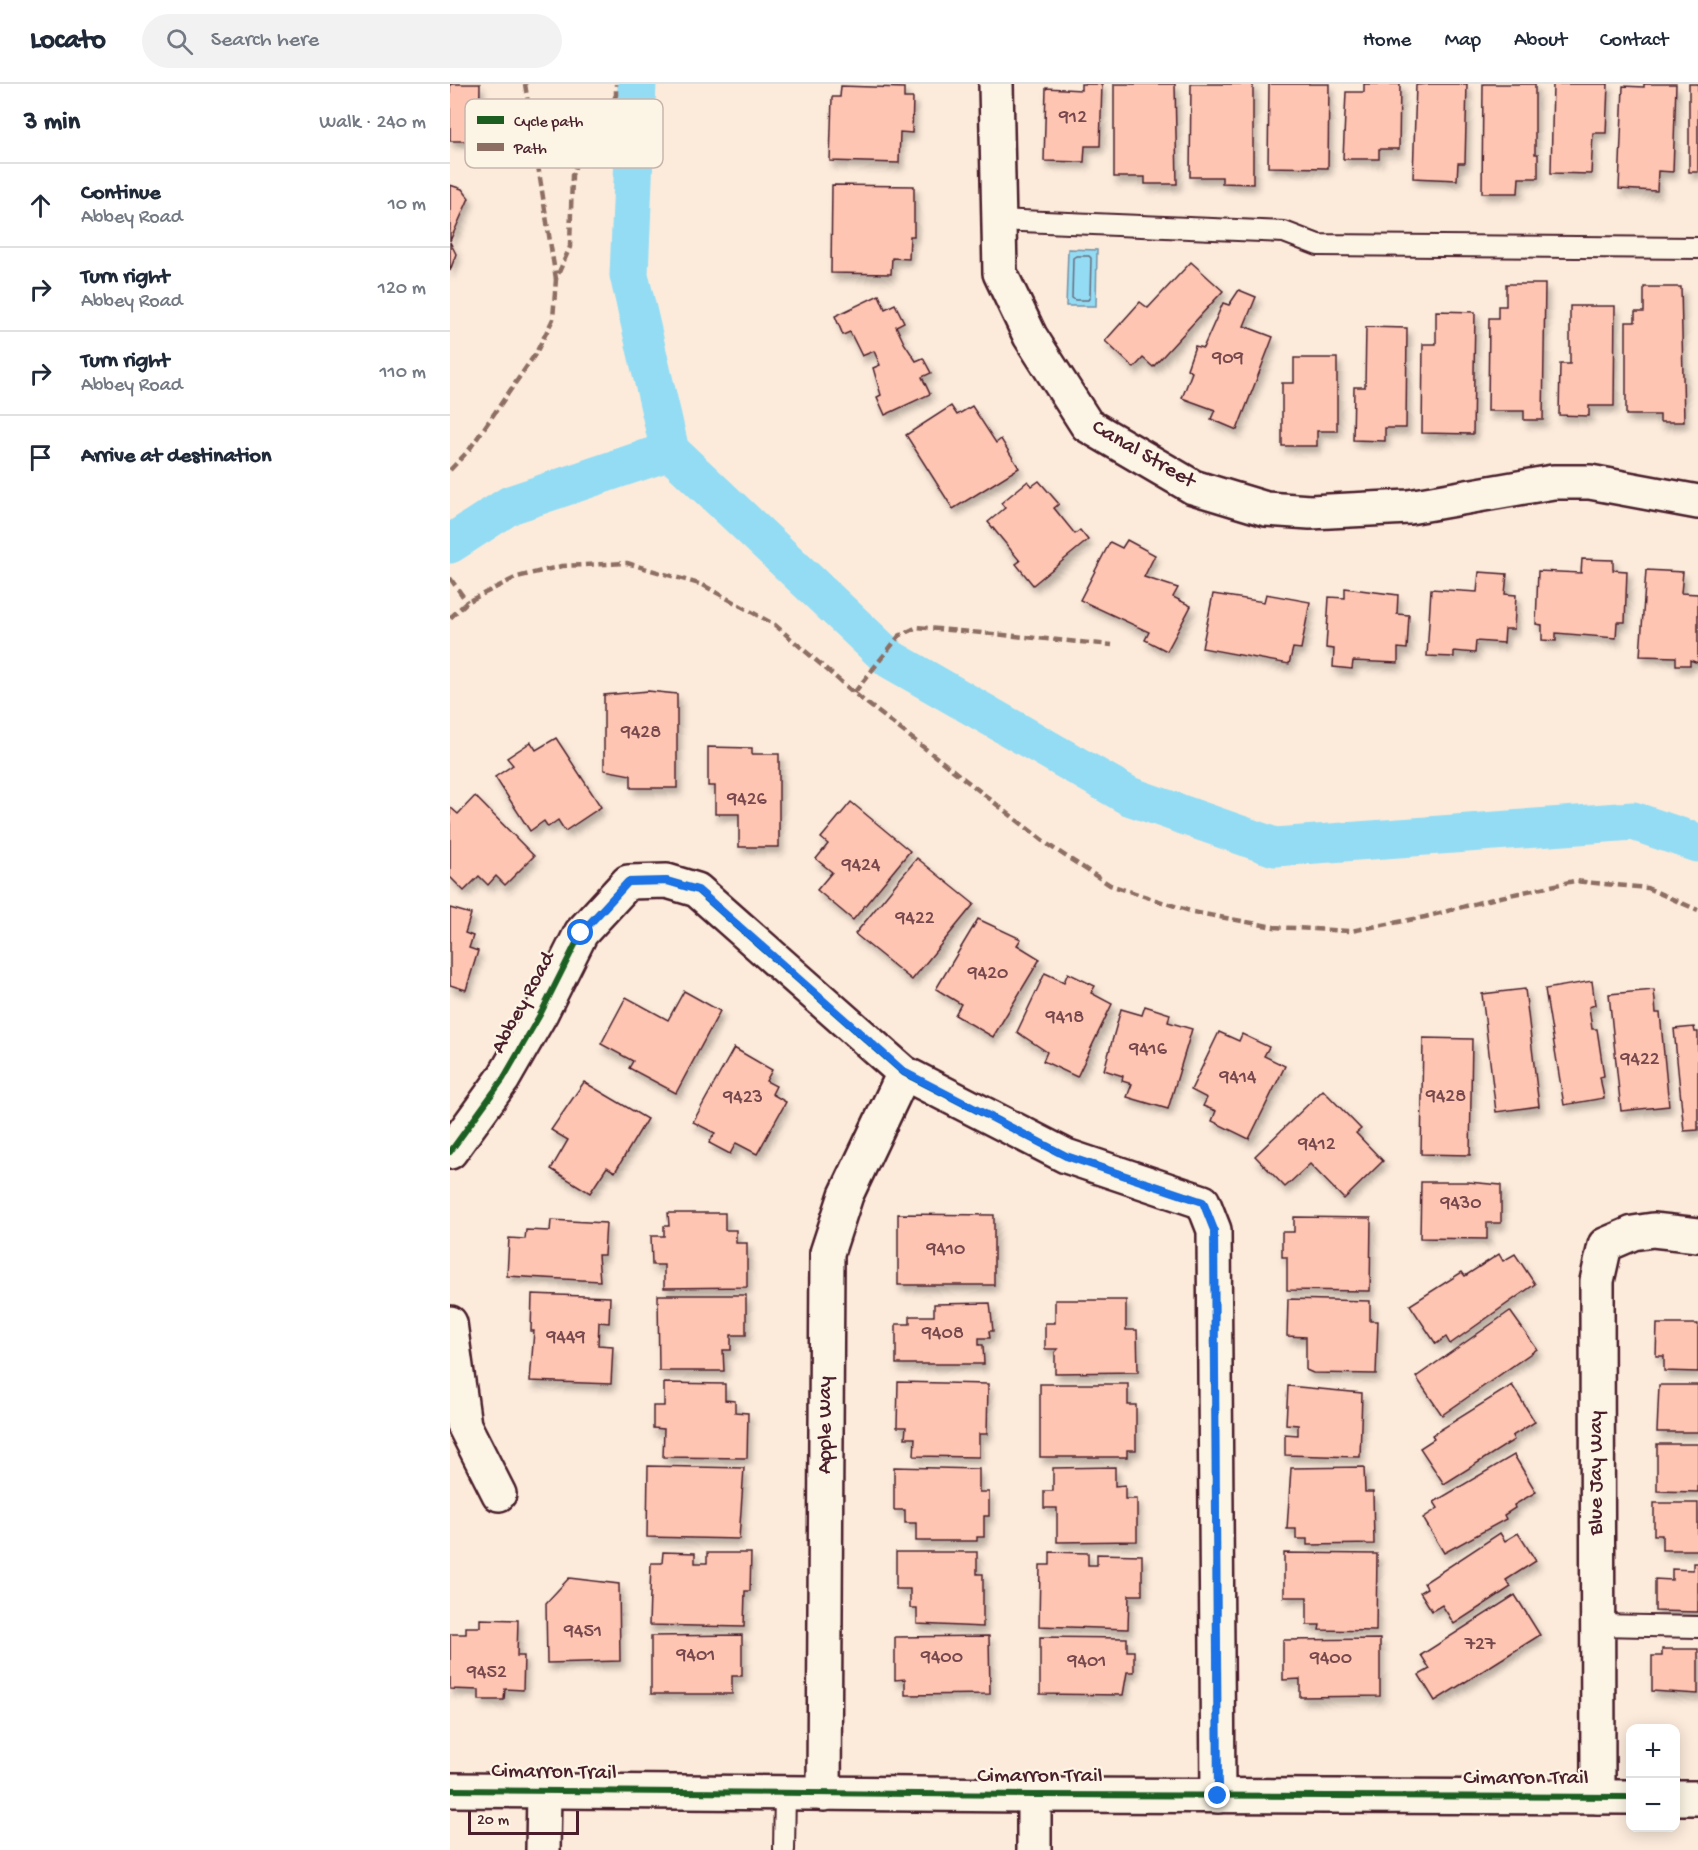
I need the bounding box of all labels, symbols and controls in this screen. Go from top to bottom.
search box [142,14,562,68]
text: Locato [30,25,106,58]
icon: search [163,25,196,58]
text: Search here [211,28,319,54]
text: Home [1363,29,1411,54]
text: Map [1444,29,1481,54]
text: About [1514,29,1567,54]
text: Contact [1600,29,1668,54]
legend [465,99,663,168]
house number: 912 [1058,107,1087,130]
text: 3 min [24,108,80,139]
text: Walk · 240 m [319,112,426,135]
text: Cycle path [514,114,584,133]
text: Path [513,141,547,160]
text: Continue [81,181,161,207]
icon: ahead [24,189,57,222]
text: 10 m [388,194,426,217]
text: Abbey Road [81,207,183,230]
text: Turn right [81,265,169,291]
icon: right [24,273,57,306]
text: 120 m [378,278,426,301]
text: Abbey Road [81,291,183,314]
house number: 909 [1211,348,1244,371]
text: Turn right [81,349,169,375]
icon: right [24,357,57,390]
text: 110 m [380,362,426,385]
text: Abbey Road [81,375,183,398]
street label: Canal Street [1086,415,1201,496]
icon: arrive [24,441,57,474]
text: Arrive at destination [81,444,271,470]
house number: 9428 [620,722,661,745]
house number: 9426 [726,789,768,812]
house number: 9424 [841,855,881,878]
house number: 9422 [894,908,935,931]
route start [567,919,593,945]
street label: Abbey Road [486,946,563,1058]
house number: 9420 [967,963,1008,986]
house number: 9418 [1045,1007,1084,1030]
house number: 9416 [1128,1039,1168,1062]
house number: 9422 [1619,1049,1660,1072]
house number: 9414 [1218,1067,1257,1090]
house number: 9428 [1425,1086,1466,1109]
house number: 9423 [722,1087,763,1110]
house number: 9412 [1297,1134,1336,1157]
house number: 9430 [1439,1193,1482,1216]
house number: 9410 [926,1239,965,1262]
house number: 9408 [921,1323,964,1346]
house number: 9449 [546,1327,585,1350]
street label: Apple Way [813,1376,839,1474]
street label: Blue Jay Way [1584,1411,1610,1536]
house number: 9451 [563,1621,602,1644]
house number: 727 [1464,1634,1496,1657]
house number: 9401 [676,1645,715,1668]
house number: 9400 [920,1647,963,1670]
house number: 9400 [1309,1648,1352,1671]
house number: 9401 [1067,1651,1106,1674]
house number: 9452 [466,1662,507,1685]
map controls [1626,1724,1680,1832]
button: + [1626,1724,1680,1778]
street label: Cimarron Trail [491,1759,617,1787]
street label: Cimarron Trail [977,1764,1103,1790]
street label: Cimarron Trail [1463,1766,1589,1792]
button: − [1626,1778,1680,1832]
route end [1204,1782,1230,1808]
scale bar [468,1808,579,1836]
text: 20 m [477,1812,509,1831]

